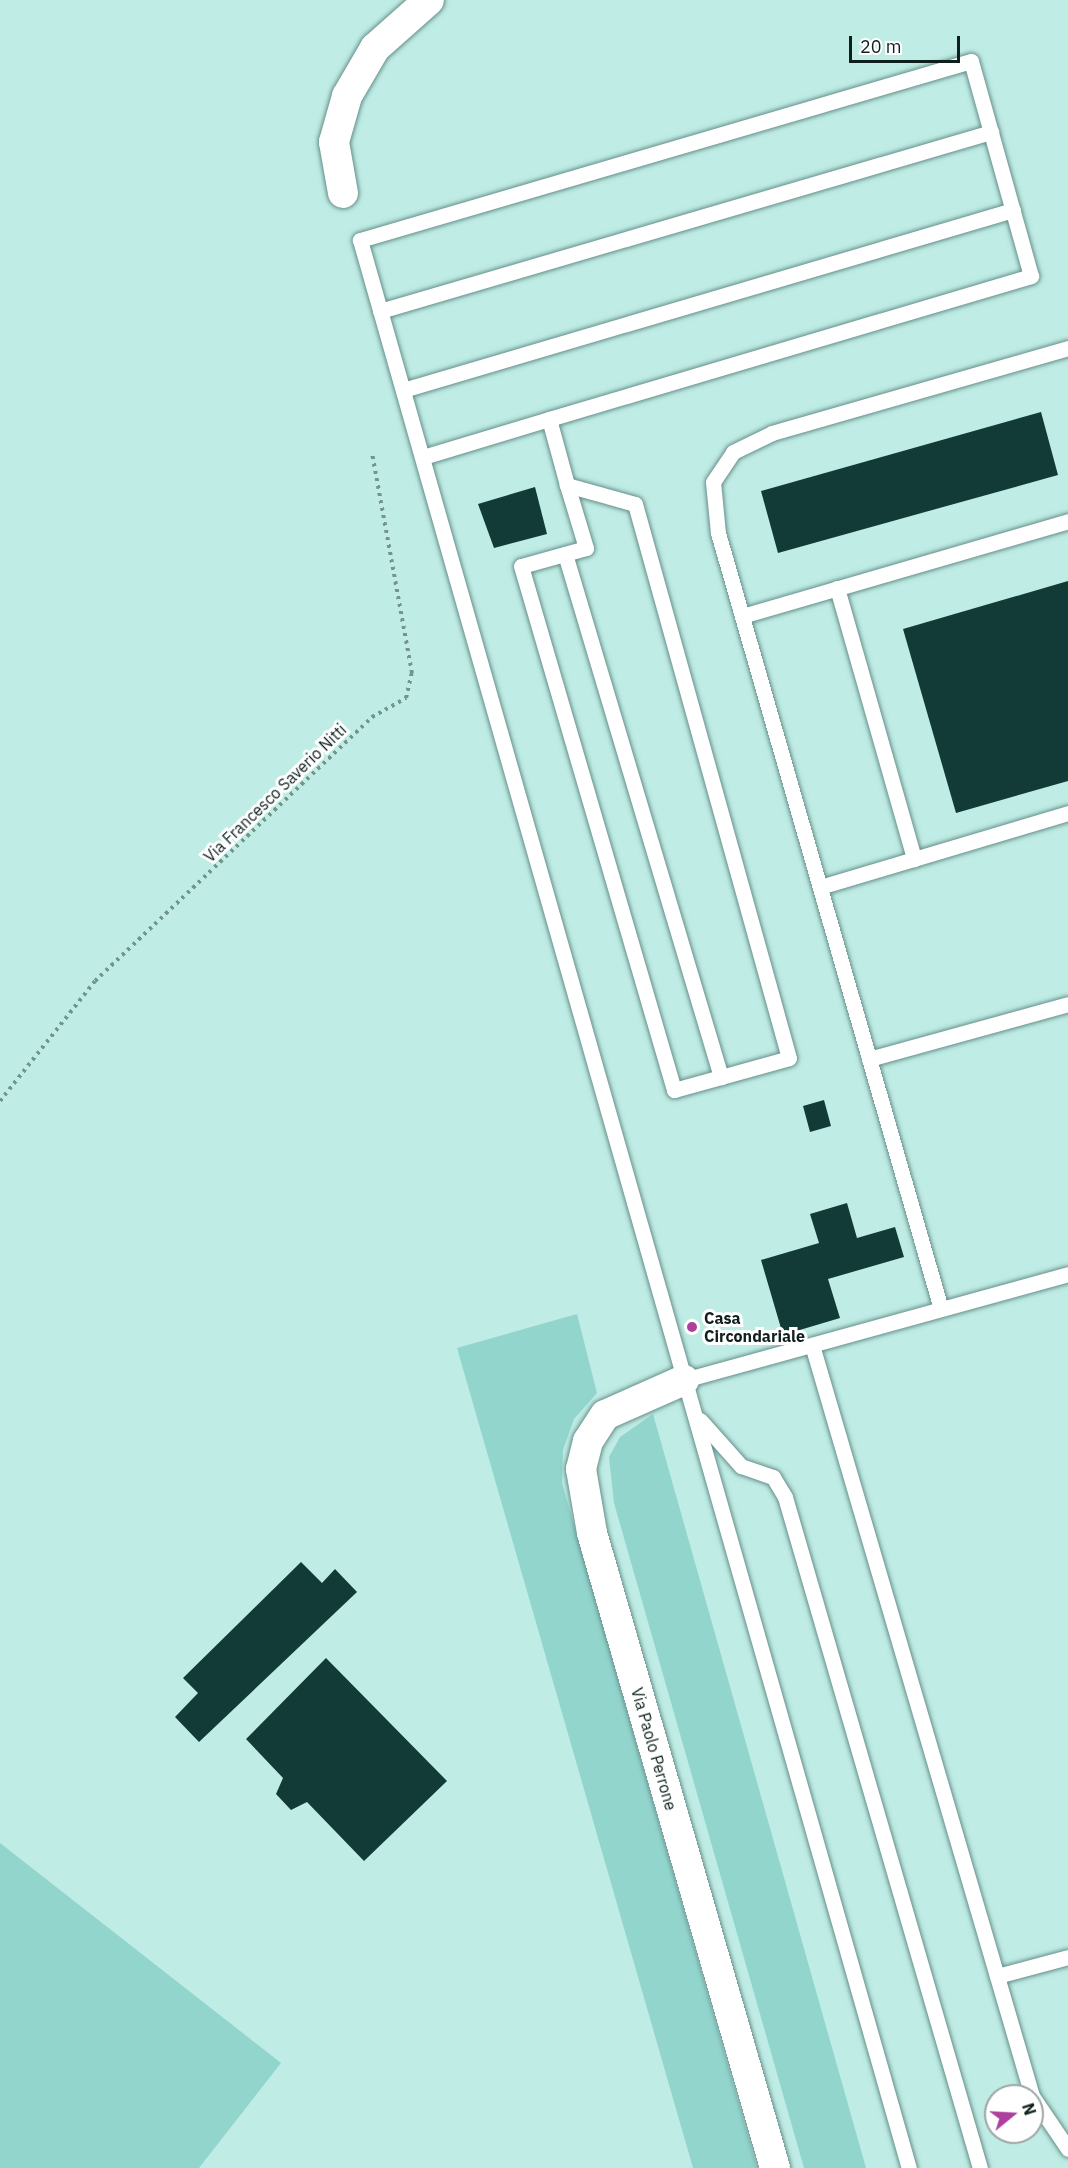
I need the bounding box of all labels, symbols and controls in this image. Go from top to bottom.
scale bar [852,24,963,62]
text: 20 m [860,35,902,58]
street label: Via Francesco Saverio Nitti [200,720,350,866]
place label: Casa Circondariale [704,1308,805,1346]
marker: Casa Circondariale [685,1320,699,1334]
street label: Via Paolo Perrone [627,1685,681,1813]
north arrow [984,2084,1044,2144]
text: N [1018,2100,1041,2118]

